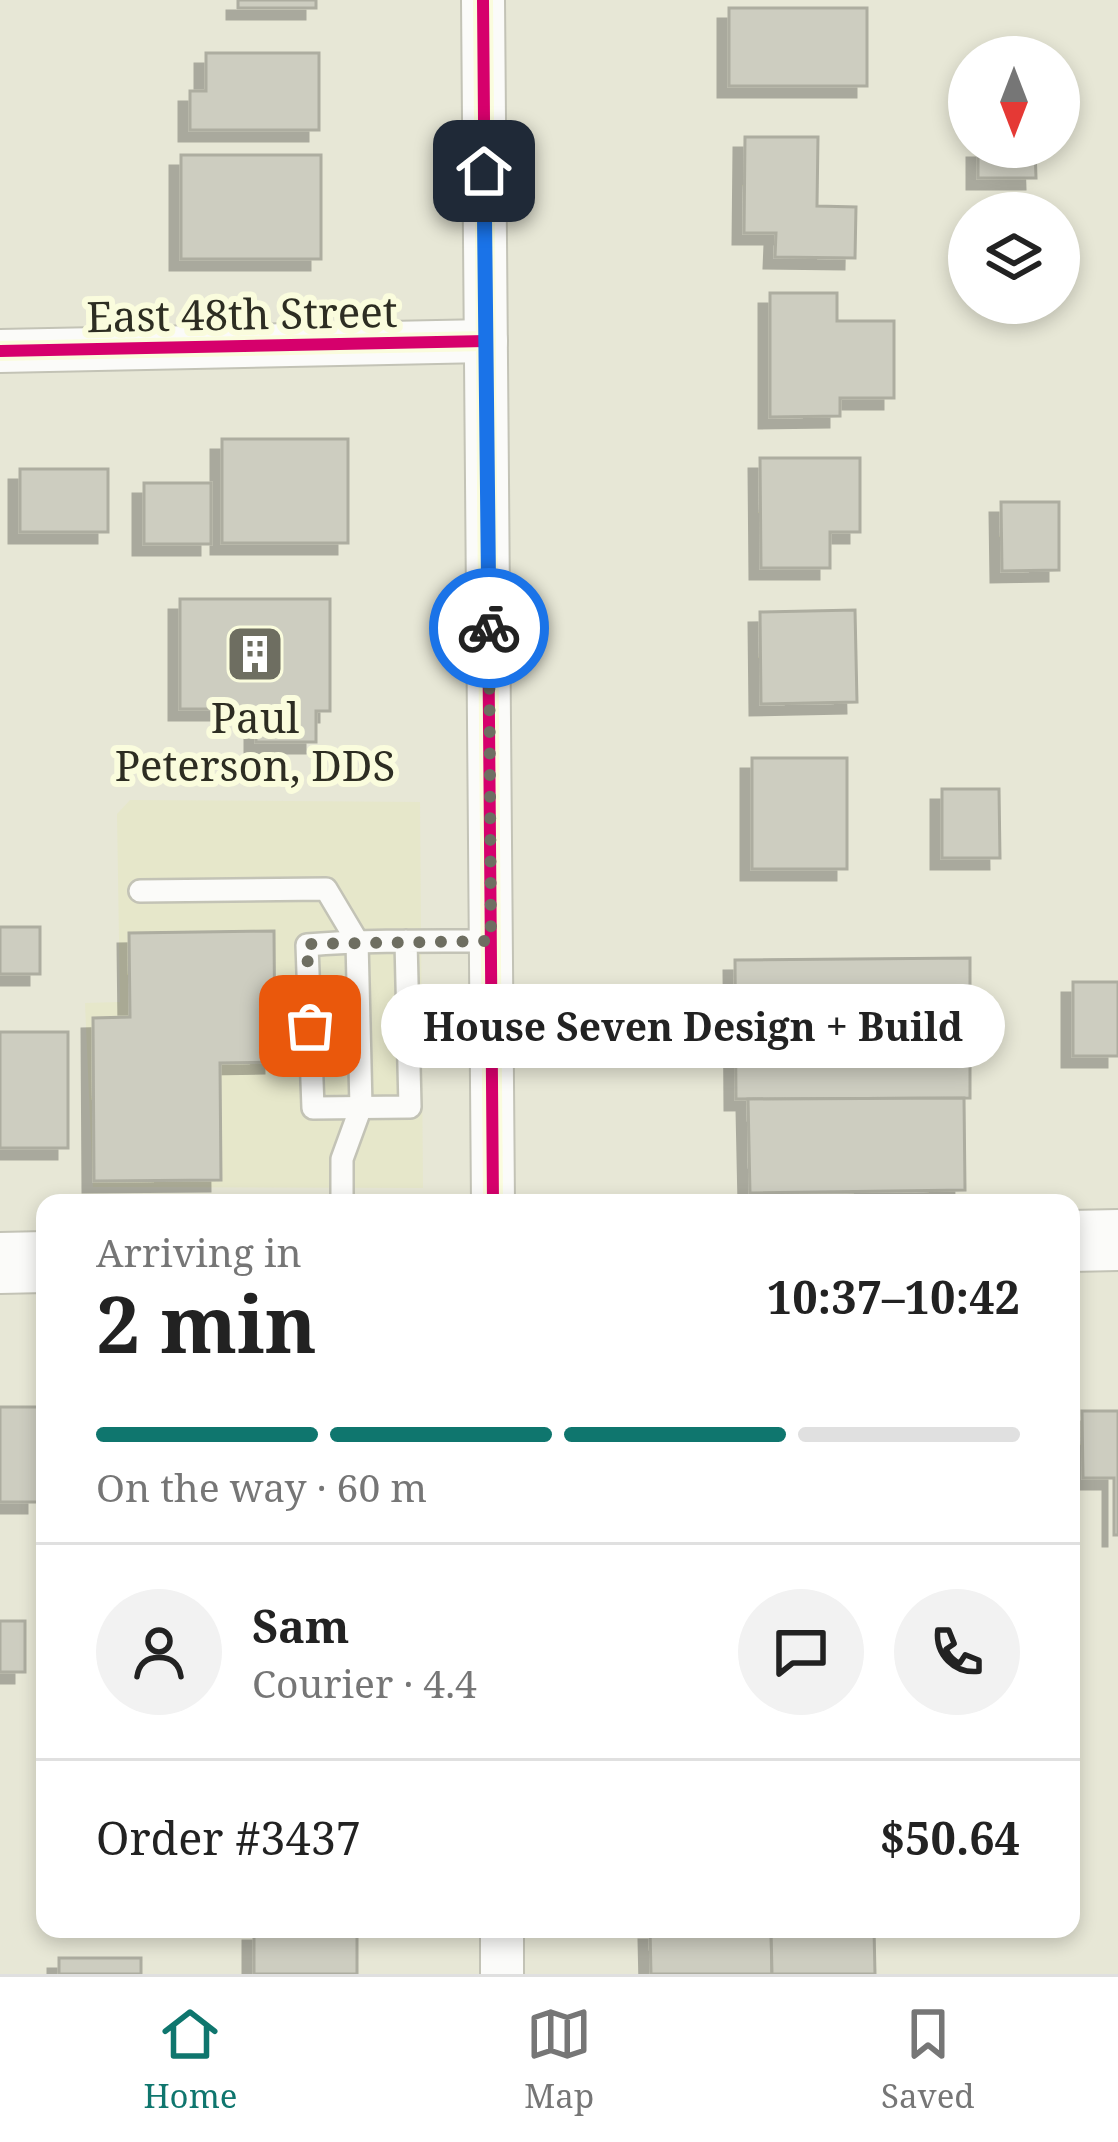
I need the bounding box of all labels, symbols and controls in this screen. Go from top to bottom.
north arrow [948,36,1080,168]
map controls [948,36,1080,324]
pin [433,120,535,222]
icon: home [451,138,517,204]
button: layers [948,192,1080,324]
street label: East 48th Street [86,282,398,344]
courier [429,568,549,688]
icon: bike [456,595,522,661]
building icon: Paul Peterson, DDS [224,623,286,685]
place label: Paul Peterson, DDS [115,688,395,793]
pin [259,975,361,1077]
callout: House Seven Design + Build [382,984,1006,1068]
icon: bag [277,993,343,1059]
text: House Seven Design + Build [423,999,963,1052]
text: Arriving in [96,1225,302,1278]
text: 10:37–10:42 [767,1266,1020,1327]
text: 2 min [96,1270,317,1376]
text: On the way · 60 m [96,1460,427,1513]
button: person [96,1589,222,1715]
button: chat [738,1589,864,1715]
button: phone [894,1589,1020,1715]
text: Sam [252,1595,349,1656]
text: Courier · 4.4 [252,1656,477,1709]
text: Order #3437 [96,1807,361,1868]
text: $50.64 [880,1807,1020,1868]
tab: Home [143,2001,237,2118]
tab: Map [524,2001,594,2118]
tab: Saved [881,2001,975,2118]

